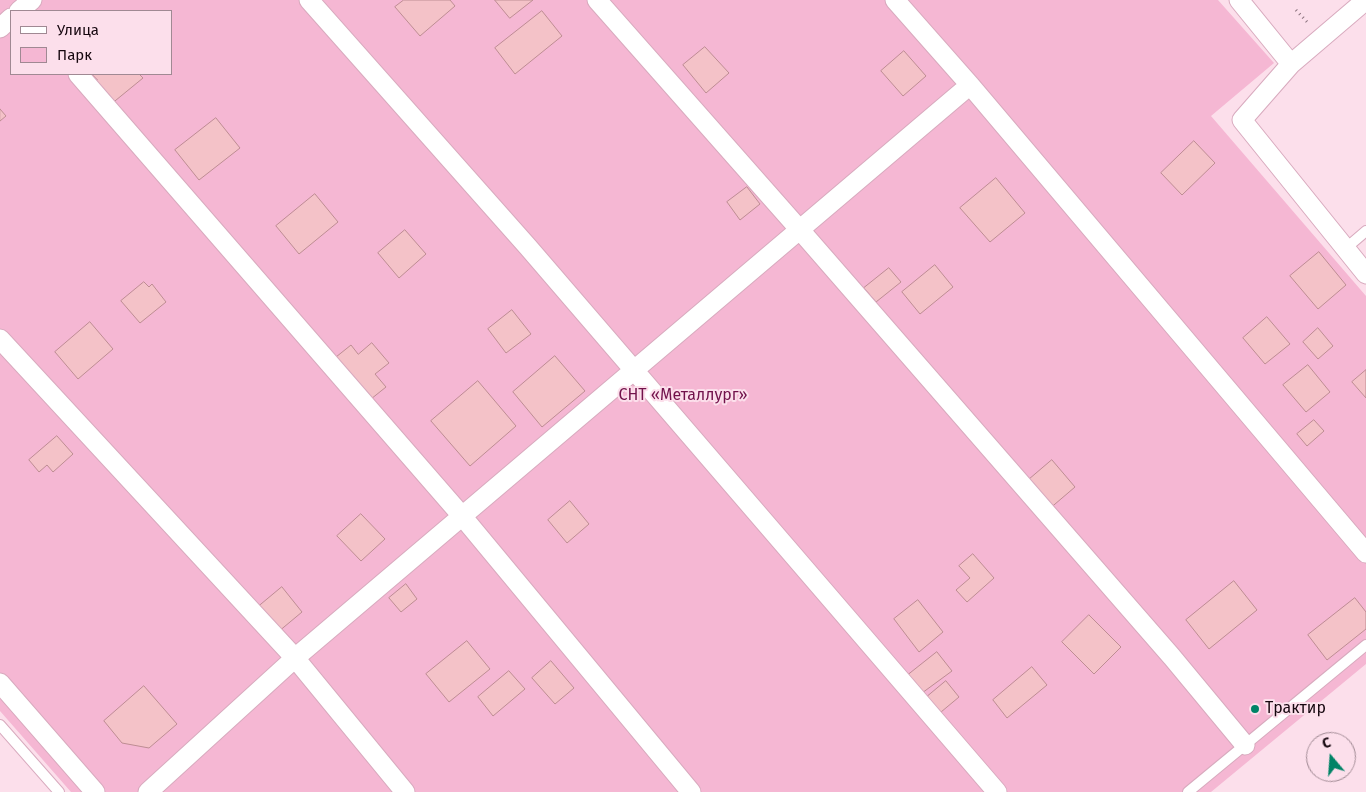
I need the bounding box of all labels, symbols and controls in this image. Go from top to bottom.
legend [10,10,172,75]
text: Улица [57,21,99,39]
text: Парк [57,46,92,64]
park label: СНТ «Металлург» [618,386,748,406]
place label: Трактир [1265,699,1326,719]
marker: Трактир [1249,703,1261,715]
north arrow [1306,732,1356,782]
text: С [1320,734,1333,753]

